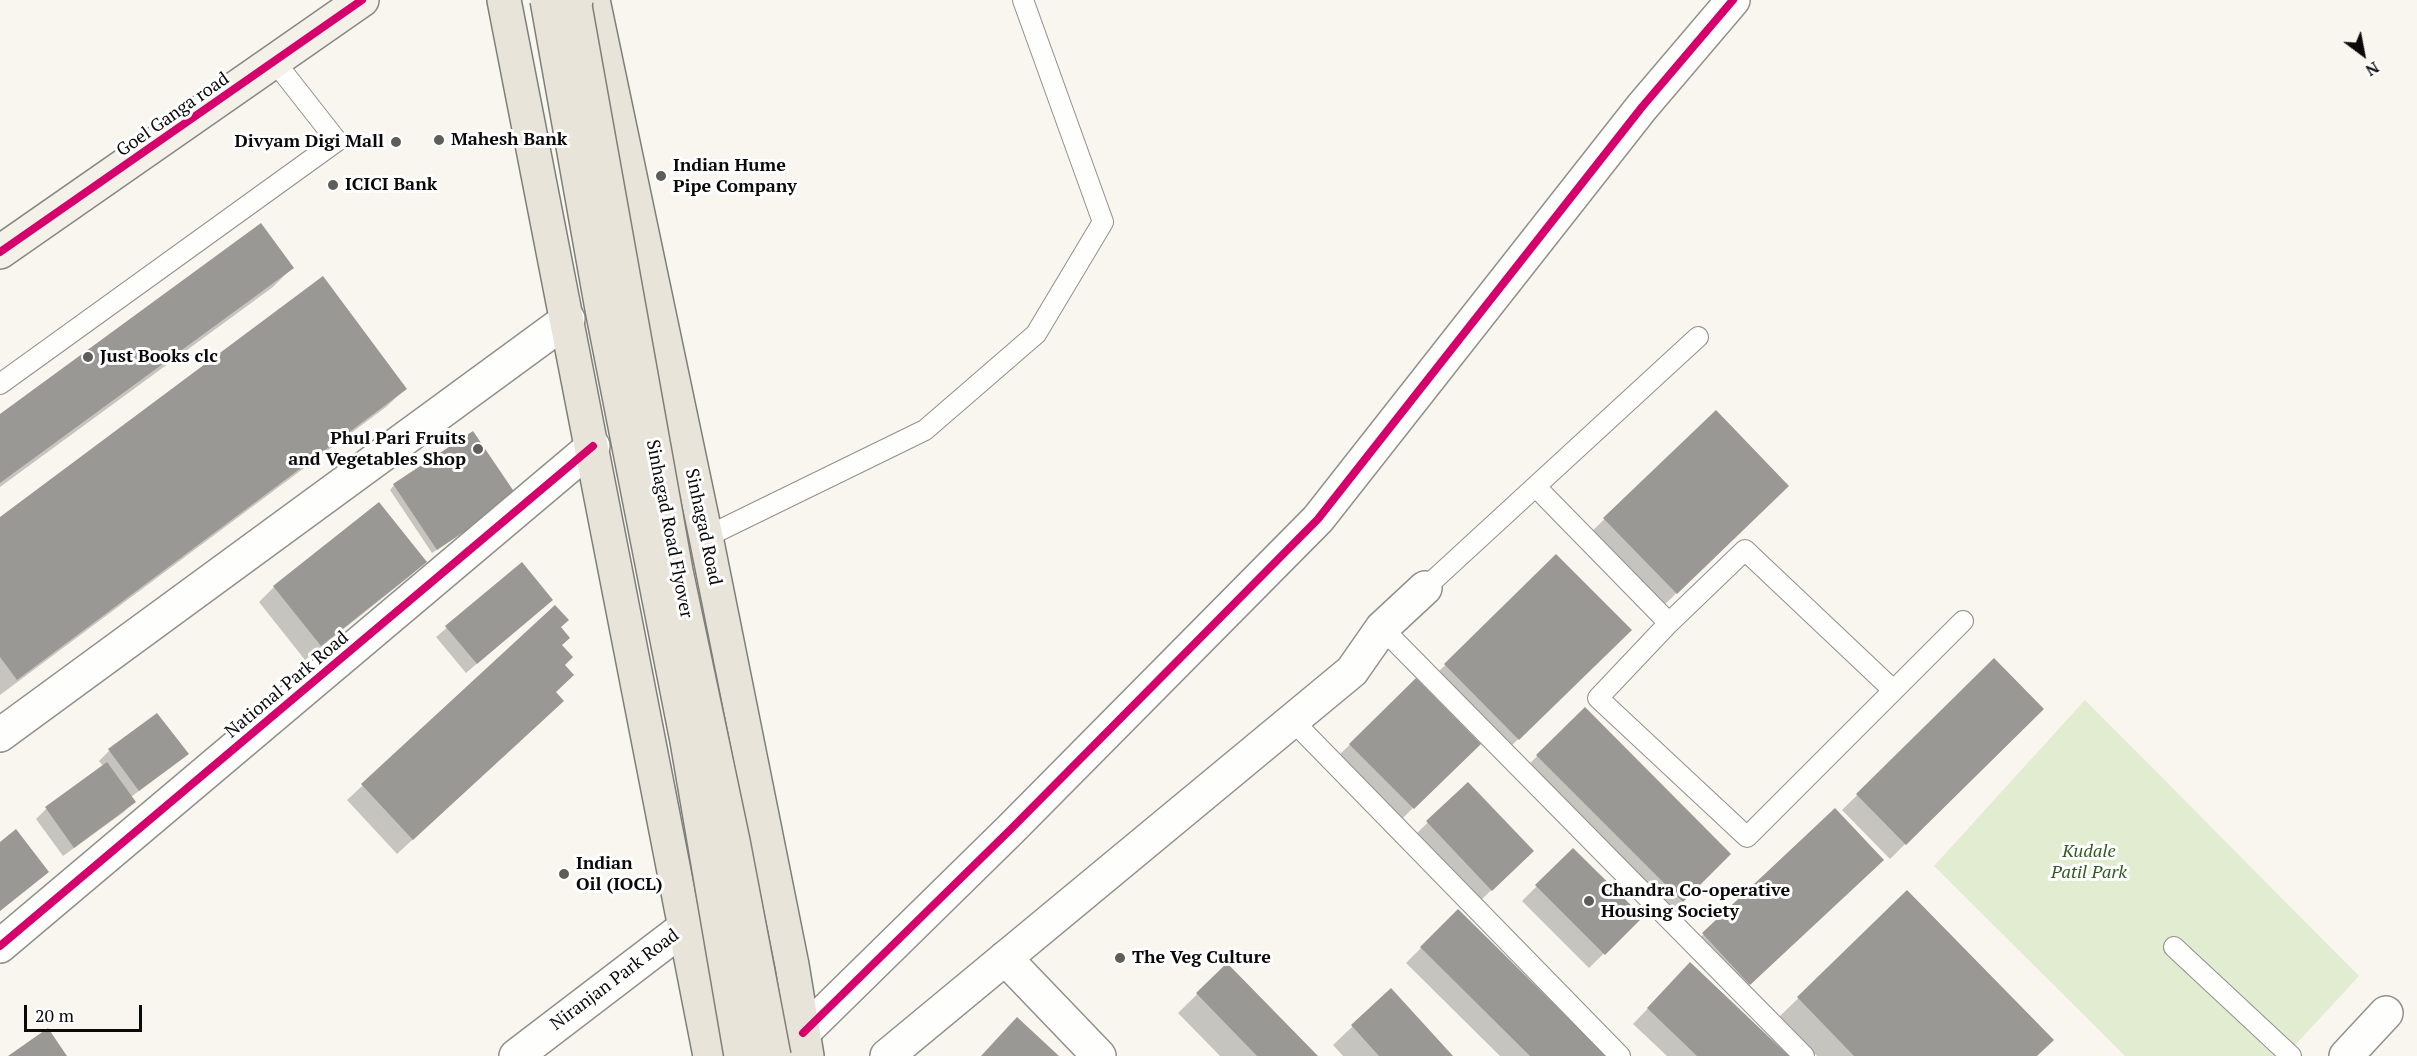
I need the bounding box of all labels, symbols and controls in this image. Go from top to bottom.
north arrow [2333,24,2393,84]
text: N [2362,57,2384,82]
street label: Goel Ganga road [113,68,233,162]
place label: Mahesh Bank [451,129,567,151]
place label: Divyam Digi Mall [235,131,384,153]
marker: Mahesh Bank [432,133,446,147]
marker: Divyam Digi Mall [389,135,403,149]
place label: Indian Hume Pipe Company [673,155,797,198]
marker: Indian Hume Pipe Company [654,169,668,183]
place label: ICICI Bank [345,174,437,196]
marker: ICICI Bank [326,178,340,192]
place label: Just Books clc [100,346,218,368]
marker: Just Books clc [81,350,95,364]
place label: Phul Pari Fruits and Vegetables Shop [288,428,466,470]
street label: Sinhagad Road Flyover [641,438,697,620]
marker: Phul Pari Fruits and Vegetables Shop [471,442,485,456]
street label: Sinhagad Road [680,467,726,587]
street label: National Park Road [221,627,353,743]
park label: Kudale Patil Park [2051,841,2127,884]
place label: Indian Oil (IOCL) [576,853,662,896]
marker: Indian Oil (IOCL) [557,867,571,881]
place label: Chandra Co-operative Housing Society [1601,880,1790,922]
marker: Chandra Co-operative Housing Society [1582,894,1596,908]
street label: Niranjan Park Road [547,925,683,1035]
place label: The Veg Culture [1132,947,1271,969]
marker: The Veg Culture [1113,951,1127,965]
scale bar [27,993,146,1031]
text: 20 m [35,1003,74,1027]

